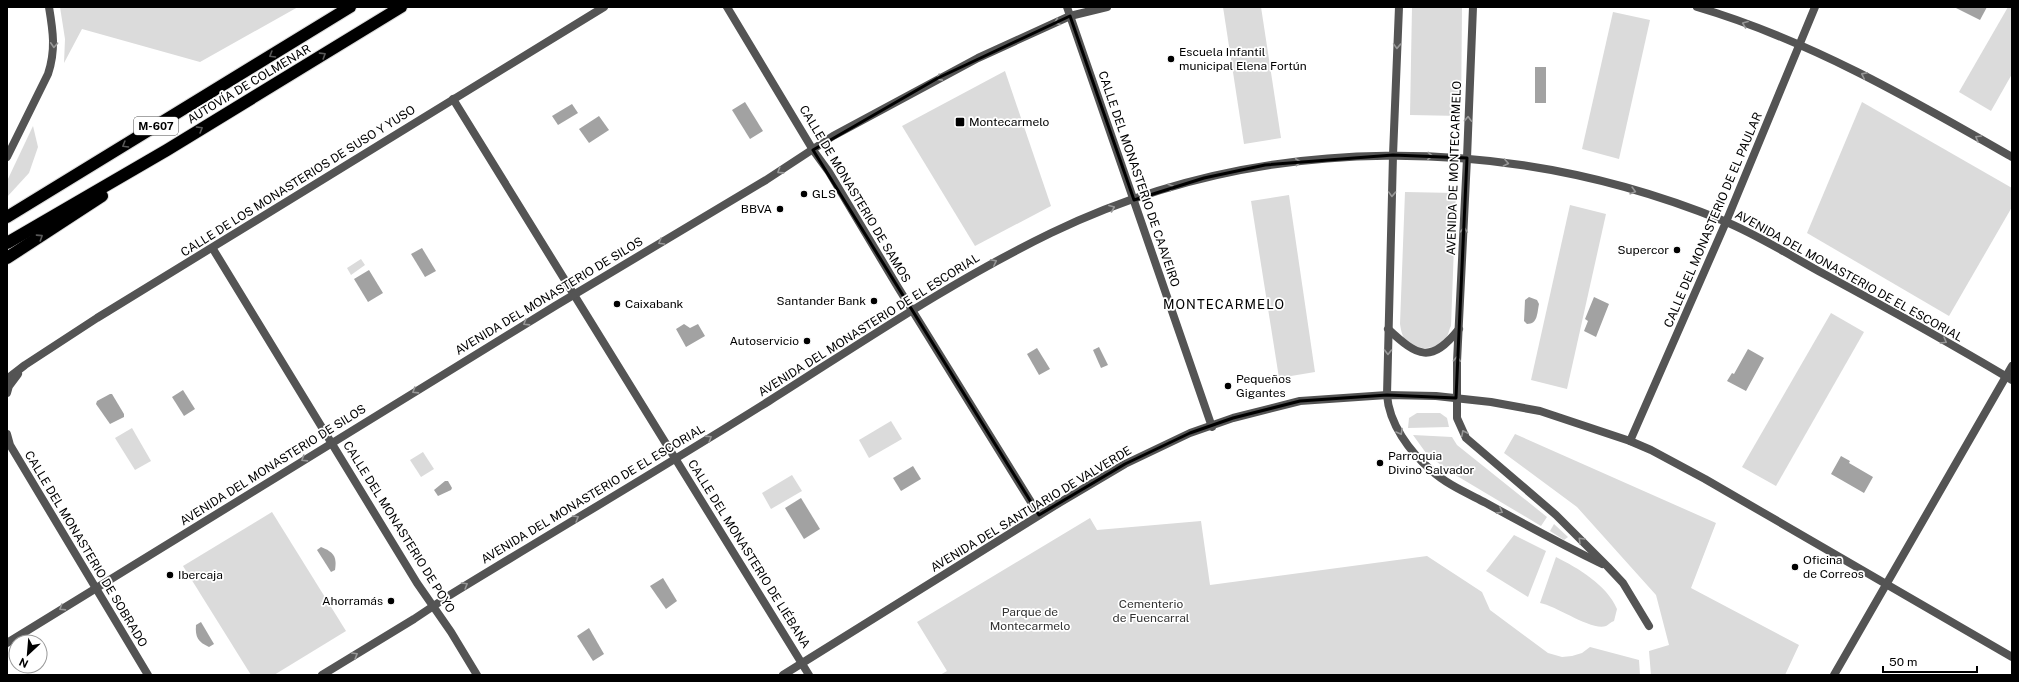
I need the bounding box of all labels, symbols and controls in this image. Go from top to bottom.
one-way arrow [1053,17,1060,25]
one-way arrow [1741,21,1748,29]
street label: AUTOVÍA DE COLMENAR [185,42,313,126]
one-way arrow [50,43,58,49]
one-way arrow [1393,43,1402,49]
place label: Escuela Infantil municipal Elena Fortún [1179,45,1307,73]
one-way arrow [269,50,276,58]
one-way arrow [319,52,326,60]
marker: Escuela Infantil municipal Elena Fortún [1166,54,1176,64]
street label: CALLE DEL MONASTERIO DE CAAVEIRO [1095,69,1183,289]
one-way arrow [1861,72,1869,80]
one-way arrow [936,73,944,80]
street label: AVENIDA DE MONTECARMELO [1444,80,1464,256]
street label: CALLE DE LOS MONASTERIOS DE SUSO Y YUSO [178,102,418,259]
street label: CALLE DE MONASTERIO DE SAMOS [796,103,914,285]
street label: CALLE DEL MONASTERIO DE EL PAULAR [1661,110,1765,330]
place label: Montecarmelo [969,115,1050,129]
marker: Montecarmelo [954,116,966,128]
one-way arrow [1464,116,1473,122]
road number: M-607 [134,117,178,135]
one-way arrow [196,127,203,134]
one-way arrow [1975,135,1982,142]
one-way arrow [122,140,129,147]
one-way arrow [1427,152,1433,161]
one-way arrow [1295,157,1301,166]
one-way arrow [1503,158,1509,166]
one-way arrow [777,166,784,174]
one-way arrow [1168,184,1174,192]
one-way arrow [1629,186,1636,194]
place label: GLS [812,187,836,201]
marker: GLS [799,189,809,199]
one-way arrow [1388,191,1396,197]
place label: BBVA [741,202,772,216]
marker: BBVA [775,204,785,214]
one-way arrow [1108,205,1116,213]
street label: AVENIDA DEL MONASTERIO DE EL ESCORIAL [1733,207,1965,345]
one-way arrow [1459,227,1468,233]
one-way arrow [36,234,43,241]
street label: AVENIDA DEL MONASTERIO DE SILOS [453,234,645,358]
one-way arrow [658,237,665,244]
place label: Supercor [1617,243,1669,257]
marker: Supercor [1672,245,1682,255]
street label: AVENIDA DEL MONASTERIO DE EL ESCORIAL [756,251,982,399]
one-way arrow [990,259,997,267]
place label: Santander Bank [777,294,866,308]
marker: Santander Bank [869,296,879,306]
place label: Caixabank [625,297,684,311]
district label: MONTECARMELO [1163,297,1285,312]
marker: Caixabank [612,299,622,309]
one-way arrow [523,319,530,326]
place label: Autoservicio [729,334,799,348]
marker: Autoservicio [802,336,812,346]
one-way arrow [1940,337,1947,344]
one-way arrow [1383,349,1392,355]
one-way arrow [1453,356,1462,362]
place label: Pequeños Gigantes [1236,372,1291,400]
marker: Pequeños Gigantes [1223,381,1233,391]
one-way arrow [412,387,419,394]
street label: AVENIDA DEL MONASTERIO DE SILOS [178,402,368,528]
street label: AVENIDA DEL MONASTERIO DE EL ESCORIAL [479,421,707,567]
one-way arrow [1395,428,1402,435]
one-way arrow [1462,430,1469,438]
one-way arrow [705,436,712,443]
street label: CALLE DEL MONASTERIO DE POYO [340,439,458,616]
street label: AVENIDA DEL SANTUARIO DE VALVERDE [928,443,1134,575]
street label: CALLE DEL MONASTERIO DE SOBRADO [22,448,150,650]
place label: Parroquia Divino Salvador [1388,449,1474,477]
one-way arrow [302,455,309,462]
street label: CALLE DEL MONASTERIO DE LIÉBANA [685,457,813,651]
marker: Parroquia Divino Salvador [1375,458,1385,468]
one-way arrow [1496,506,1503,514]
one-way arrow [572,515,579,523]
one-way arrow [1578,537,1586,544]
place label: Oficina de Correos [1803,553,1864,581]
marker: Oficina de Correos [1790,562,1800,572]
place label: Ibercaja [178,568,223,582]
marker: Ibercaja [165,570,175,580]
one-way arrow [461,583,468,590]
place label: Ahorramás [322,594,383,608]
marker: Ahorramás [386,596,396,606]
park label: Cementerio de Fuencarral [1112,597,1190,625]
one-way arrow [59,603,66,610]
park label: Parque de Montecarmelo [990,605,1070,633]
north arrow [8,634,48,674]
scale bar [1883,648,1977,674]
one-way arrow [351,652,358,659]
text: 50 m [1889,655,1917,669]
text: N [17,656,30,670]

